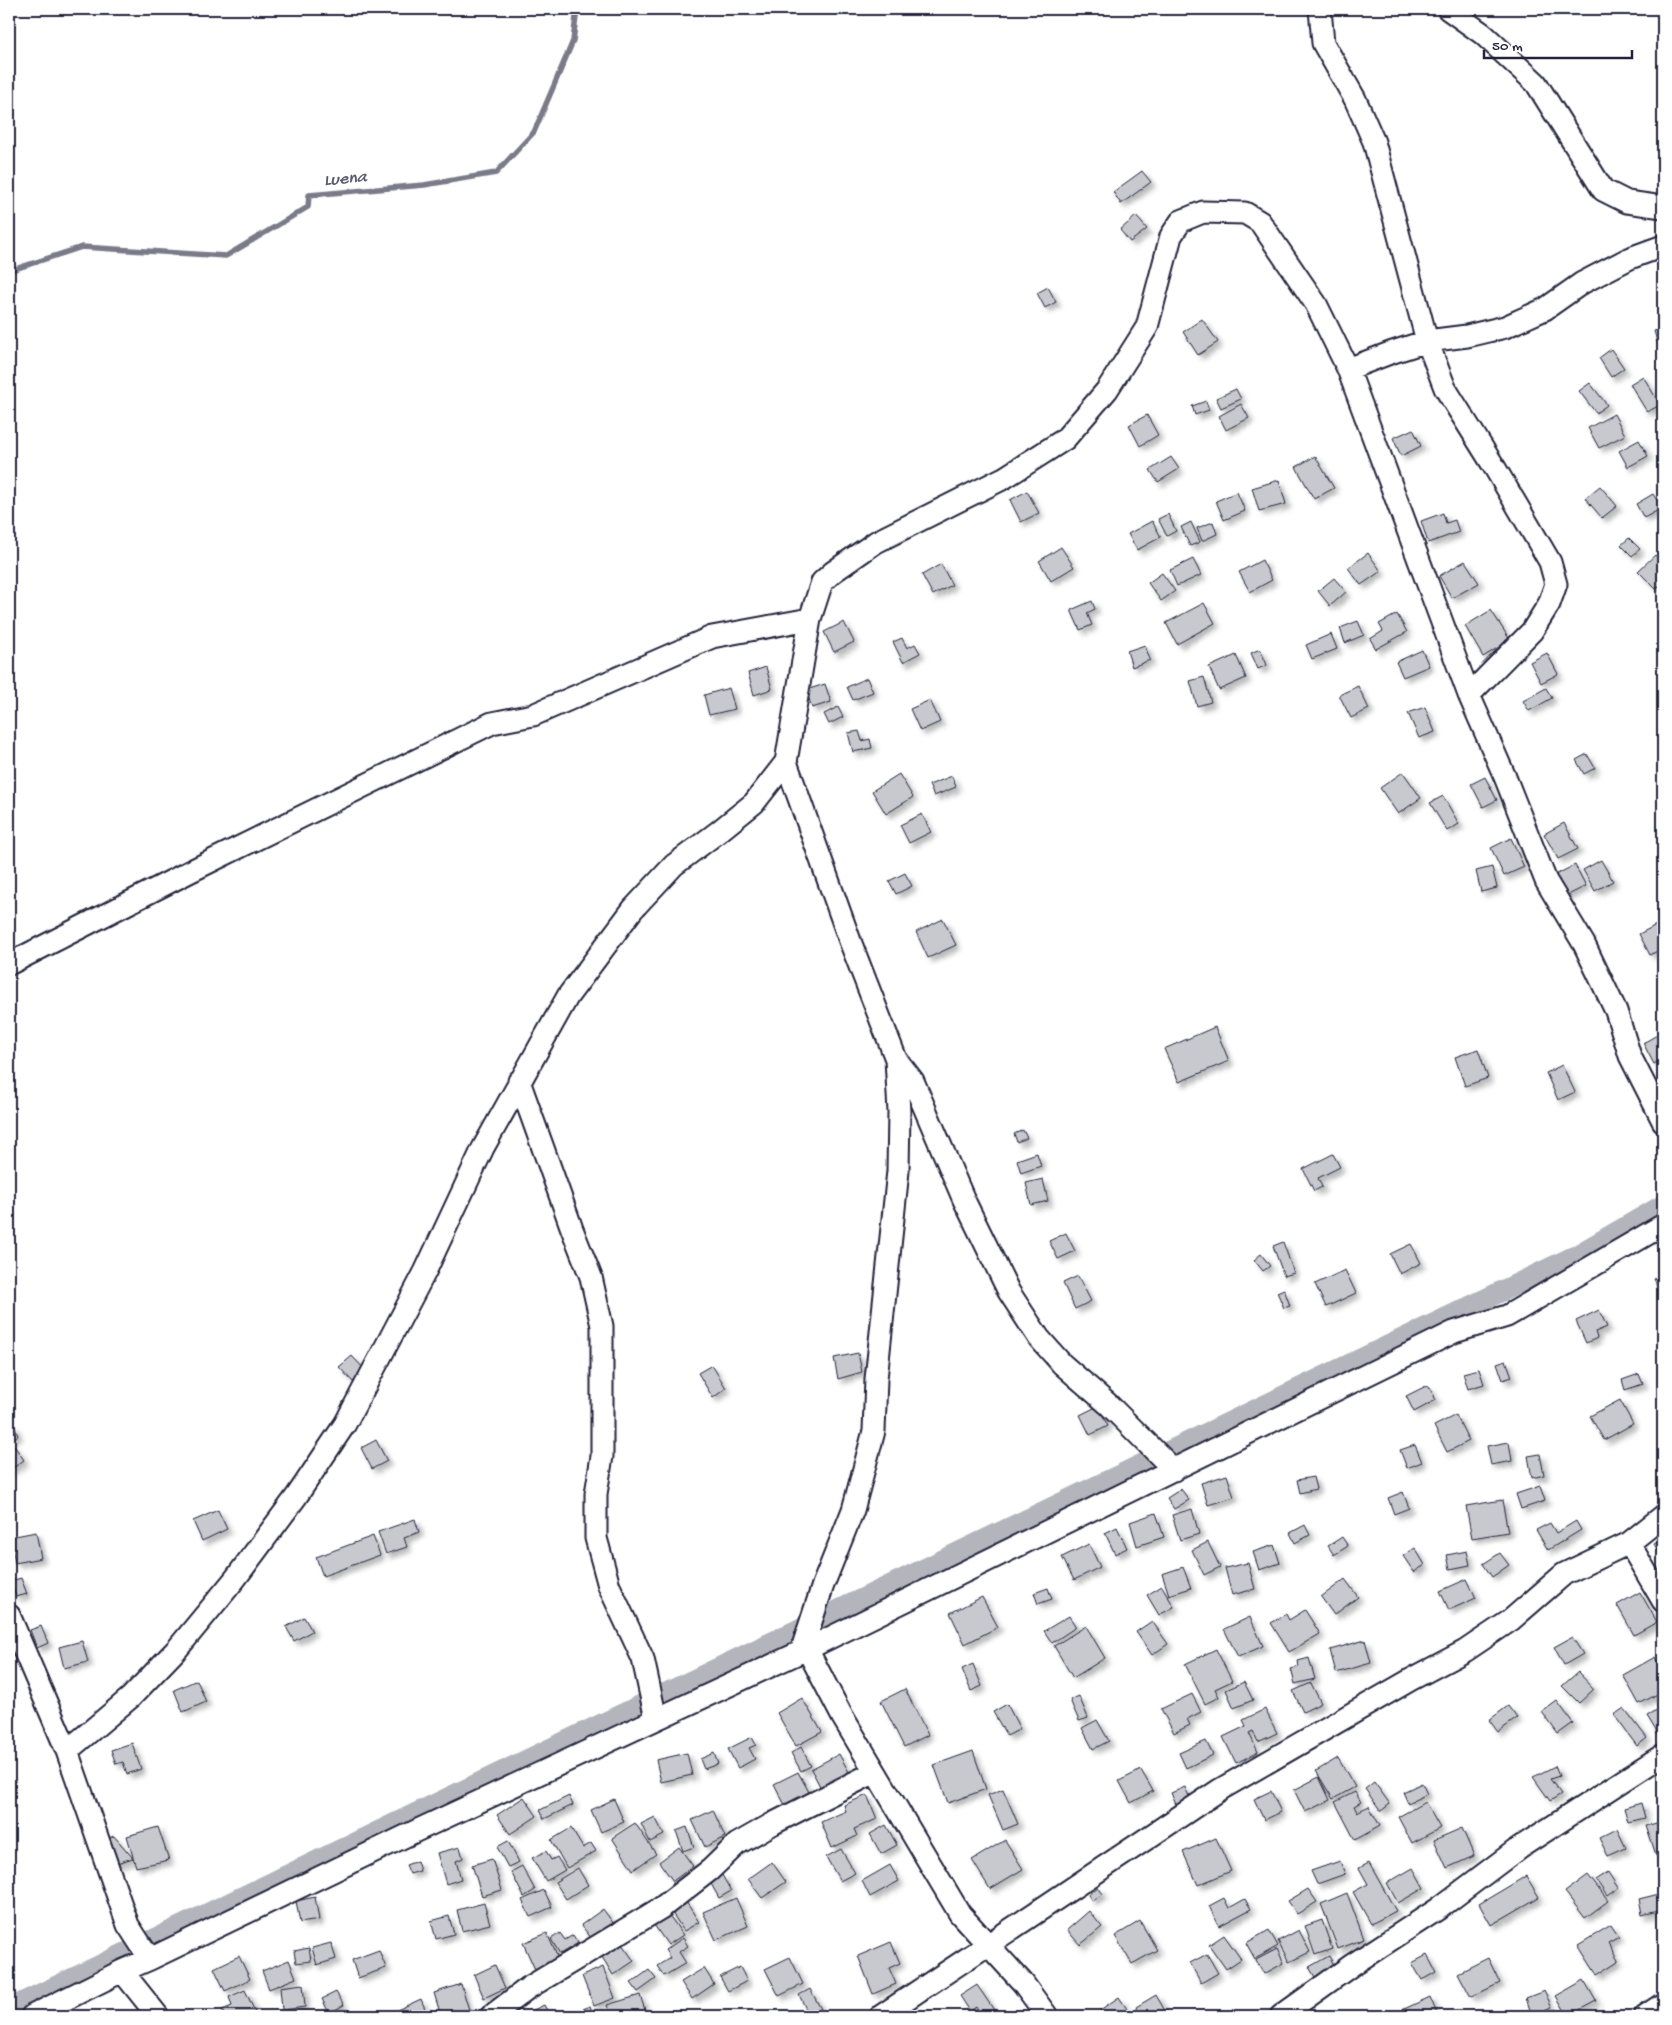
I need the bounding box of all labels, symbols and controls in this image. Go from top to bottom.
scale bar [1484,28,1632,60]
text: 50 m [1492,38,1523,56]
water label: Luena [323,167,368,192]

